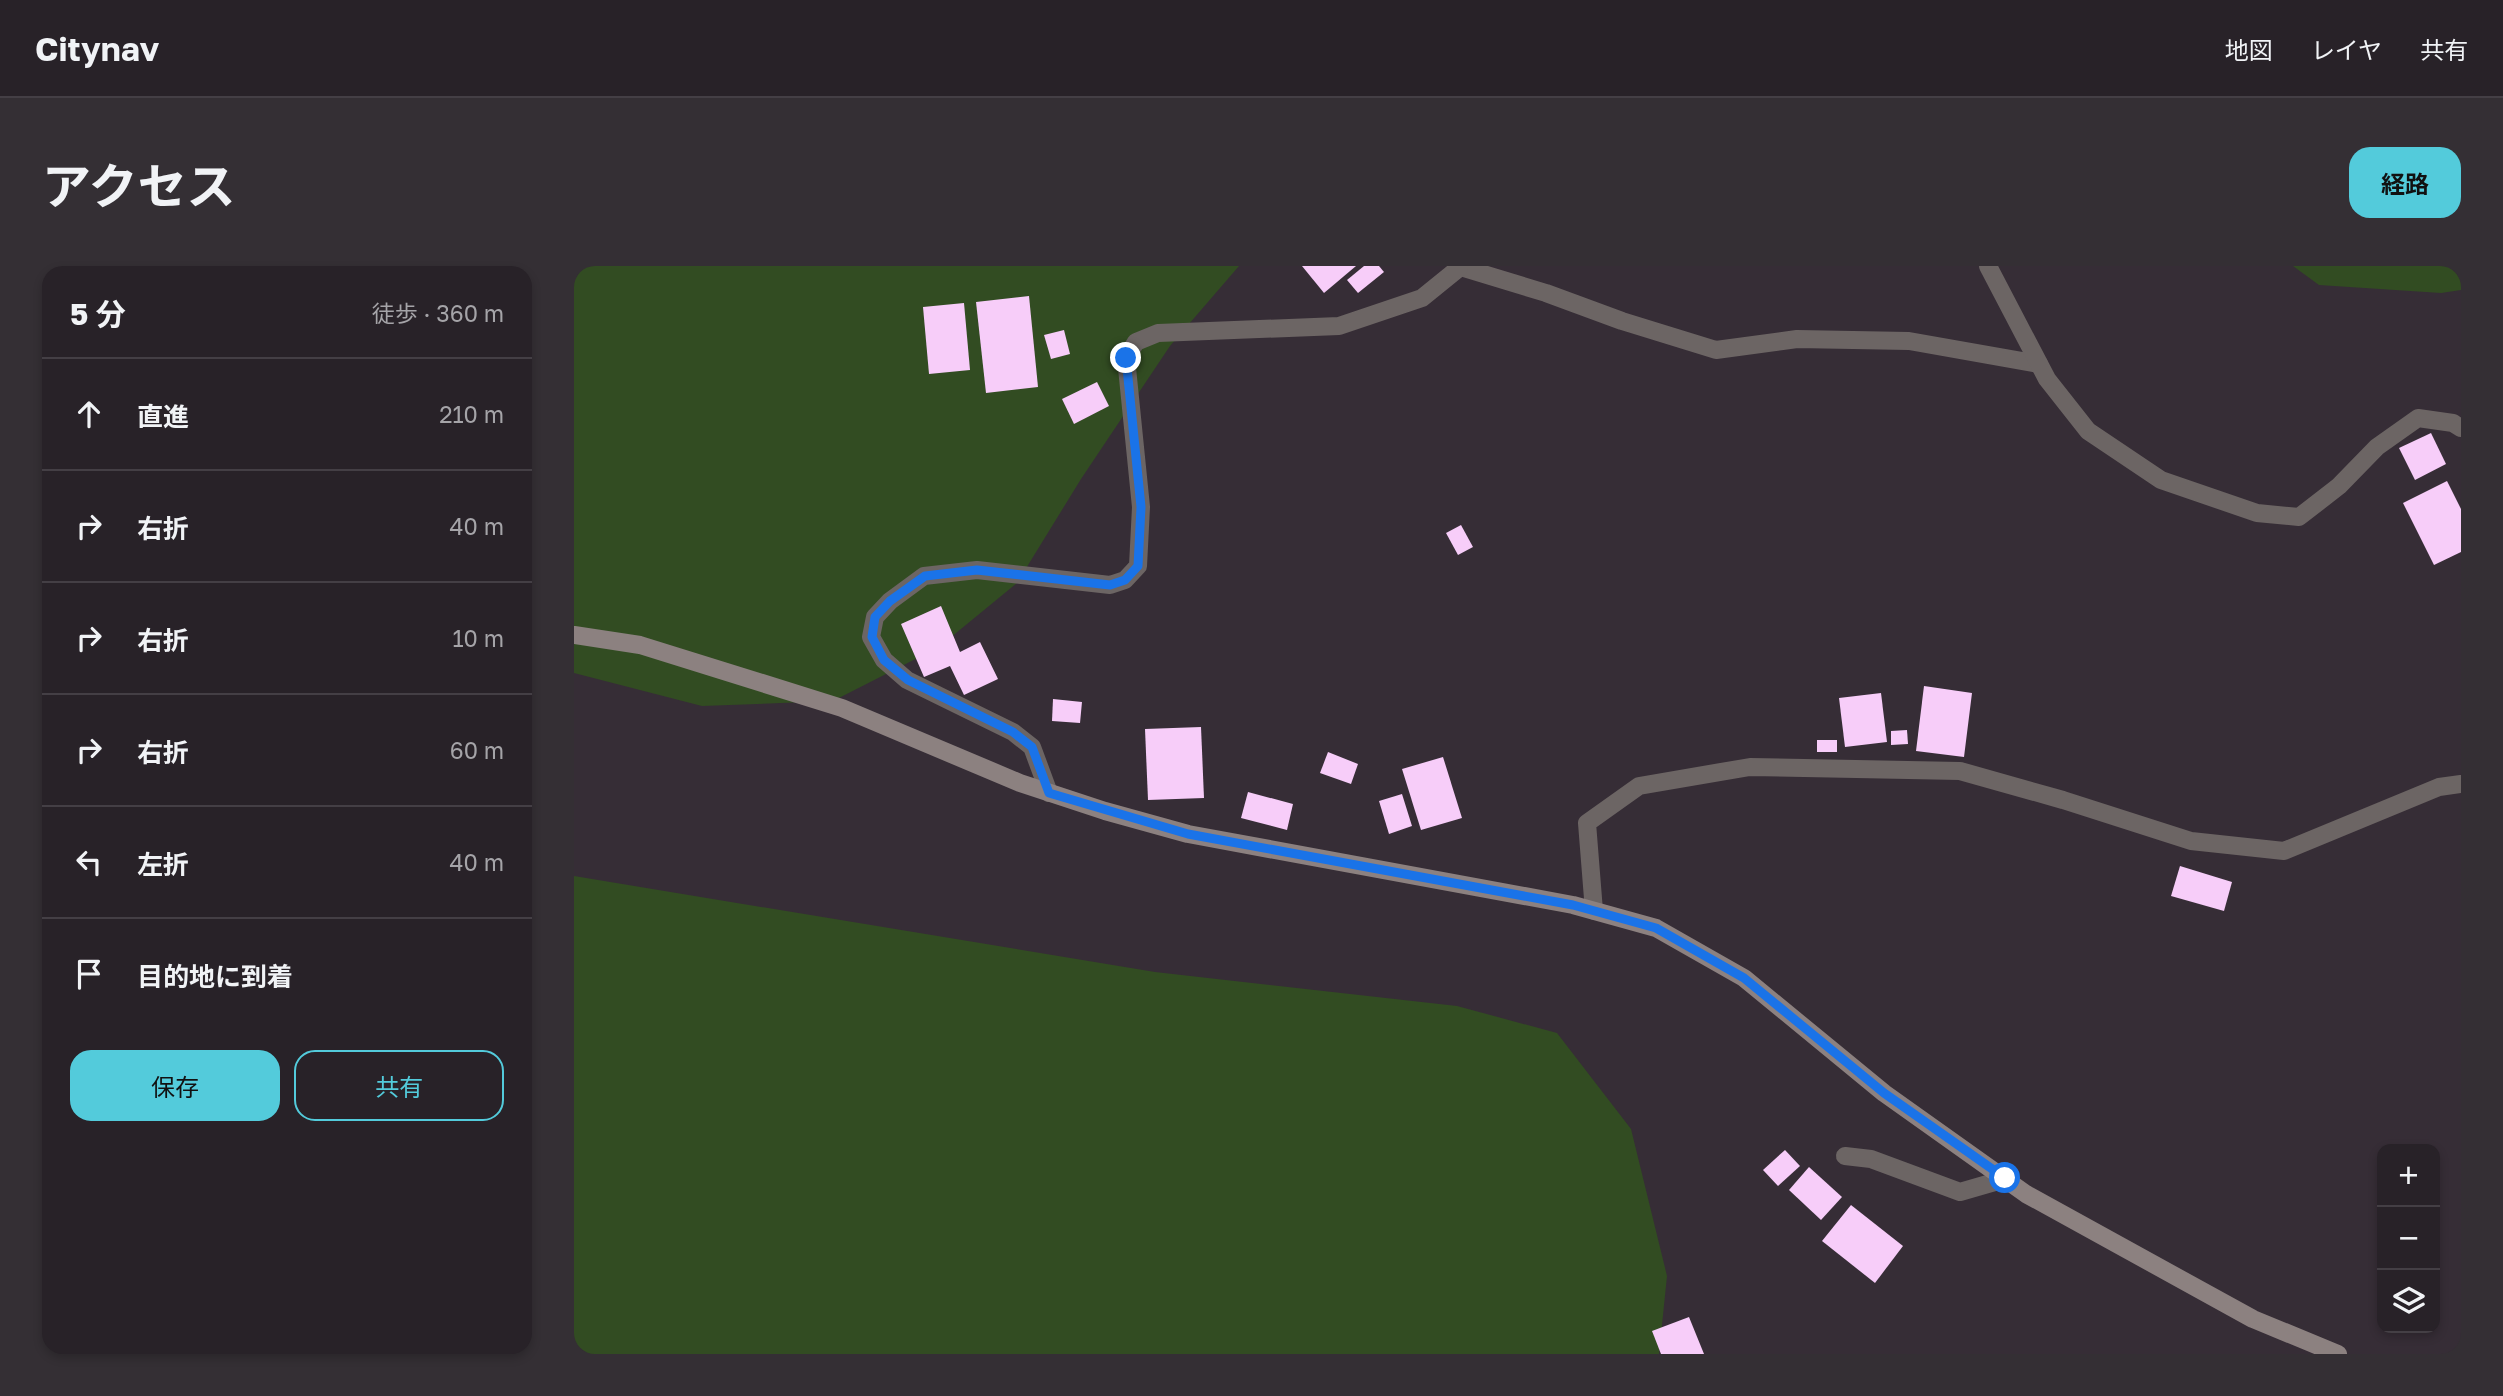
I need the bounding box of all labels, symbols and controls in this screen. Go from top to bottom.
text: Citynav [35,29,159,68]
text: 地図 [2225,35,2273,64]
text: レイヤ [2311,35,2382,64]
text: 共有 [2420,35,2468,64]
button: 経路 [2349,147,2461,218]
text: アクセス [42,156,236,215]
text: 5 分 [70,296,126,332]
text: 徒歩 · 360 m [372,299,504,327]
route end [1110,342,1141,373]
icon: ahead [70,395,108,433]
text: 210 m [439,400,504,428]
text: 直進 [137,401,189,432]
icon: right [70,507,108,545]
text: 40 m [450,512,504,540]
text: 右折 [137,513,189,544]
icon: right [70,619,108,657]
text: 10 m [452,624,504,652]
text: 右折 [137,625,189,656]
icon: right [70,731,108,769]
text: 60 m [450,736,504,764]
text: 右折 [137,737,189,768]
icon: left [70,843,108,881]
text: 40 m [450,848,504,876]
text: 左折 [137,849,189,880]
icon: arrive [70,955,108,993]
text: 目的地に到着 [137,961,293,992]
button: 保存 [70,1050,280,1121]
button: 共有 [294,1050,504,1121]
map controls [2377,1144,2440,1333]
button: + [2377,1144,2440,1207]
route start [1989,1162,2020,1193]
button: − [2377,1207,2440,1270]
button: layers [2377,1270,2440,1333]

